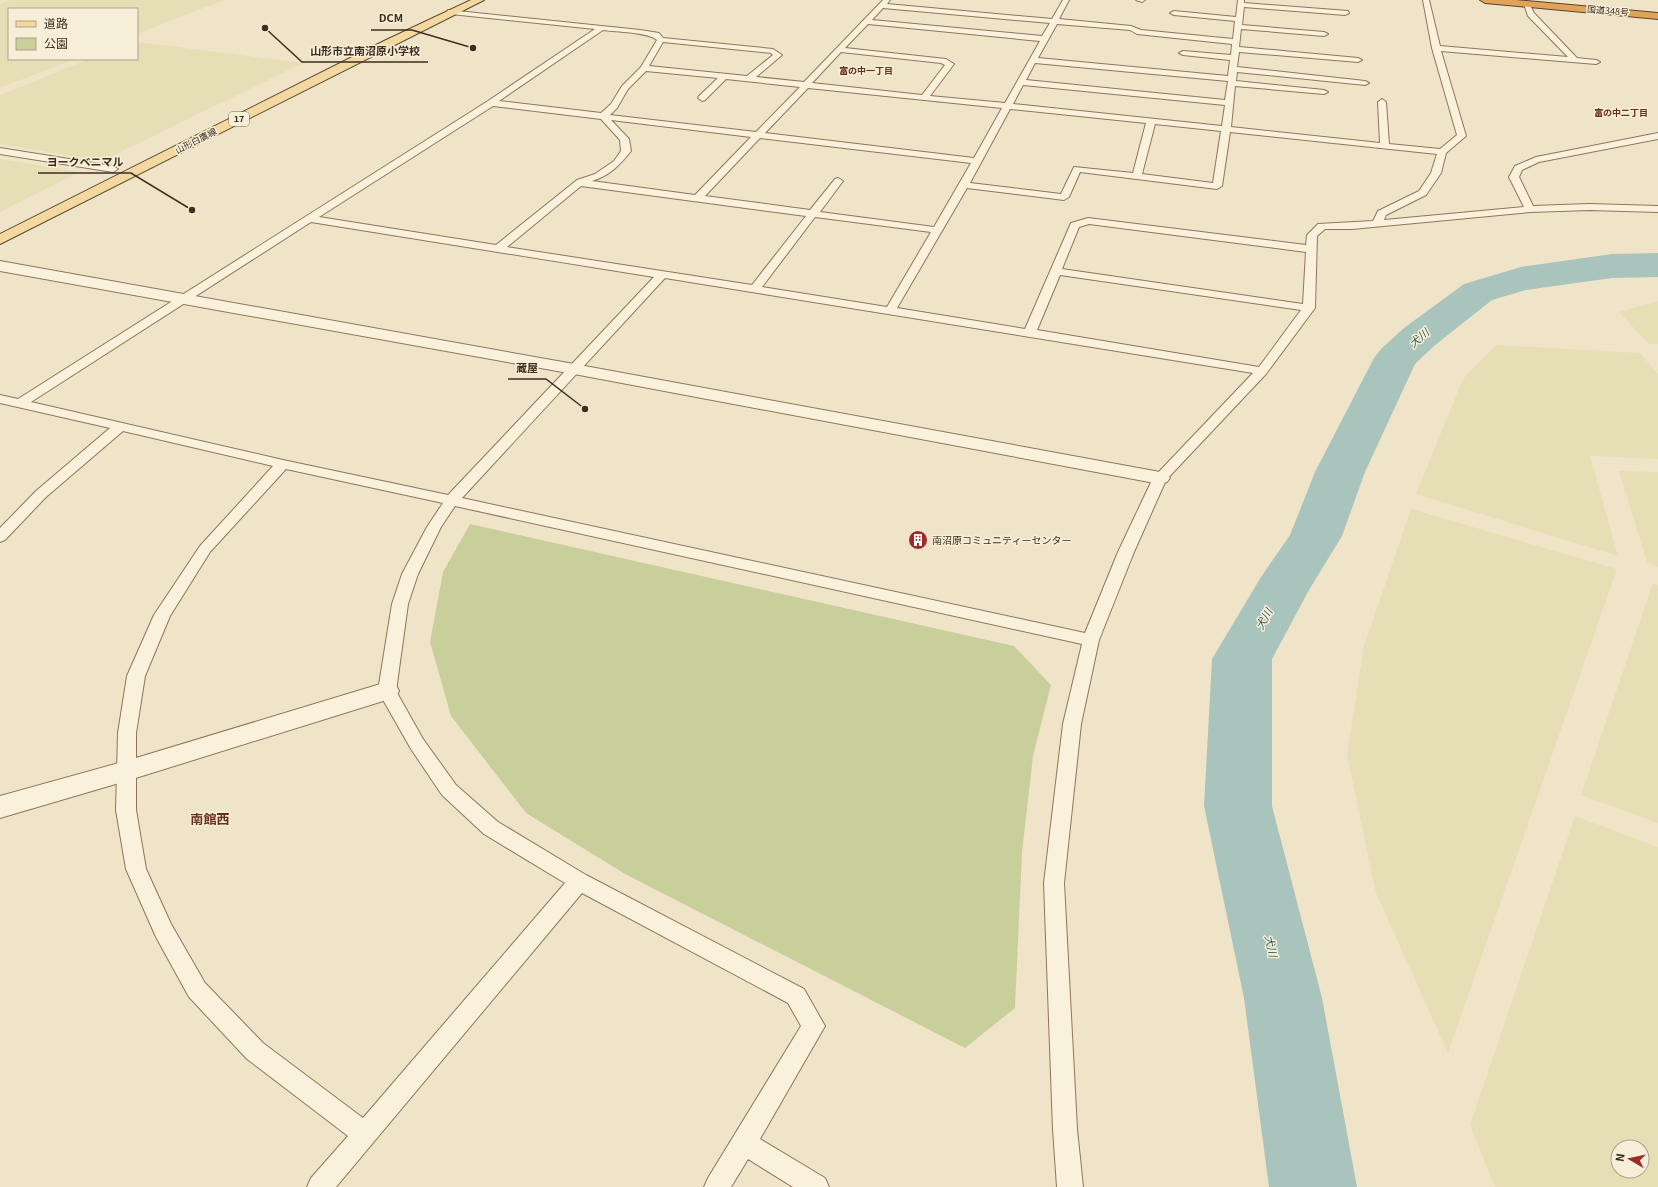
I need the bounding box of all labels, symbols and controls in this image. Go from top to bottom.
street label: 国道348号 [1587,2,1630,19]
callout: DCM [371,7,412,30]
legend [8,8,138,60]
text: DCM [379,9,403,25]
text: 道路 [44,14,68,31]
text: 公園 [44,34,68,51]
callout: 山形市立南沼原小学校 [302,39,428,62]
text: 山形市立南沼原小学校 [310,42,420,58]
district label: 富の中一丁目 [839,64,893,77]
district label: 富の中二丁目 [1594,106,1648,119]
road number: 17 [229,112,249,126]
street label: 山形白鷹線 [173,124,220,157]
callout: ヨークベニマル [38,150,131,173]
text: ヨークベニマル [47,153,124,169]
water label: 犬川 [1405,323,1433,350]
callout: 蔵屋 [508,356,546,379]
text: 蔵屋 [516,359,538,375]
building icon: 南沼原コミュニティーセンター [907,529,929,551]
place label: 南沼原コミュニティーセンター [932,532,1071,547]
water label: 犬川 [1251,604,1276,632]
district label: 南館西 [190,809,230,828]
water label: 犬川 [1262,933,1282,959]
north arrow [1610,1139,1650,1179]
text: N [1611,1152,1628,1163]

